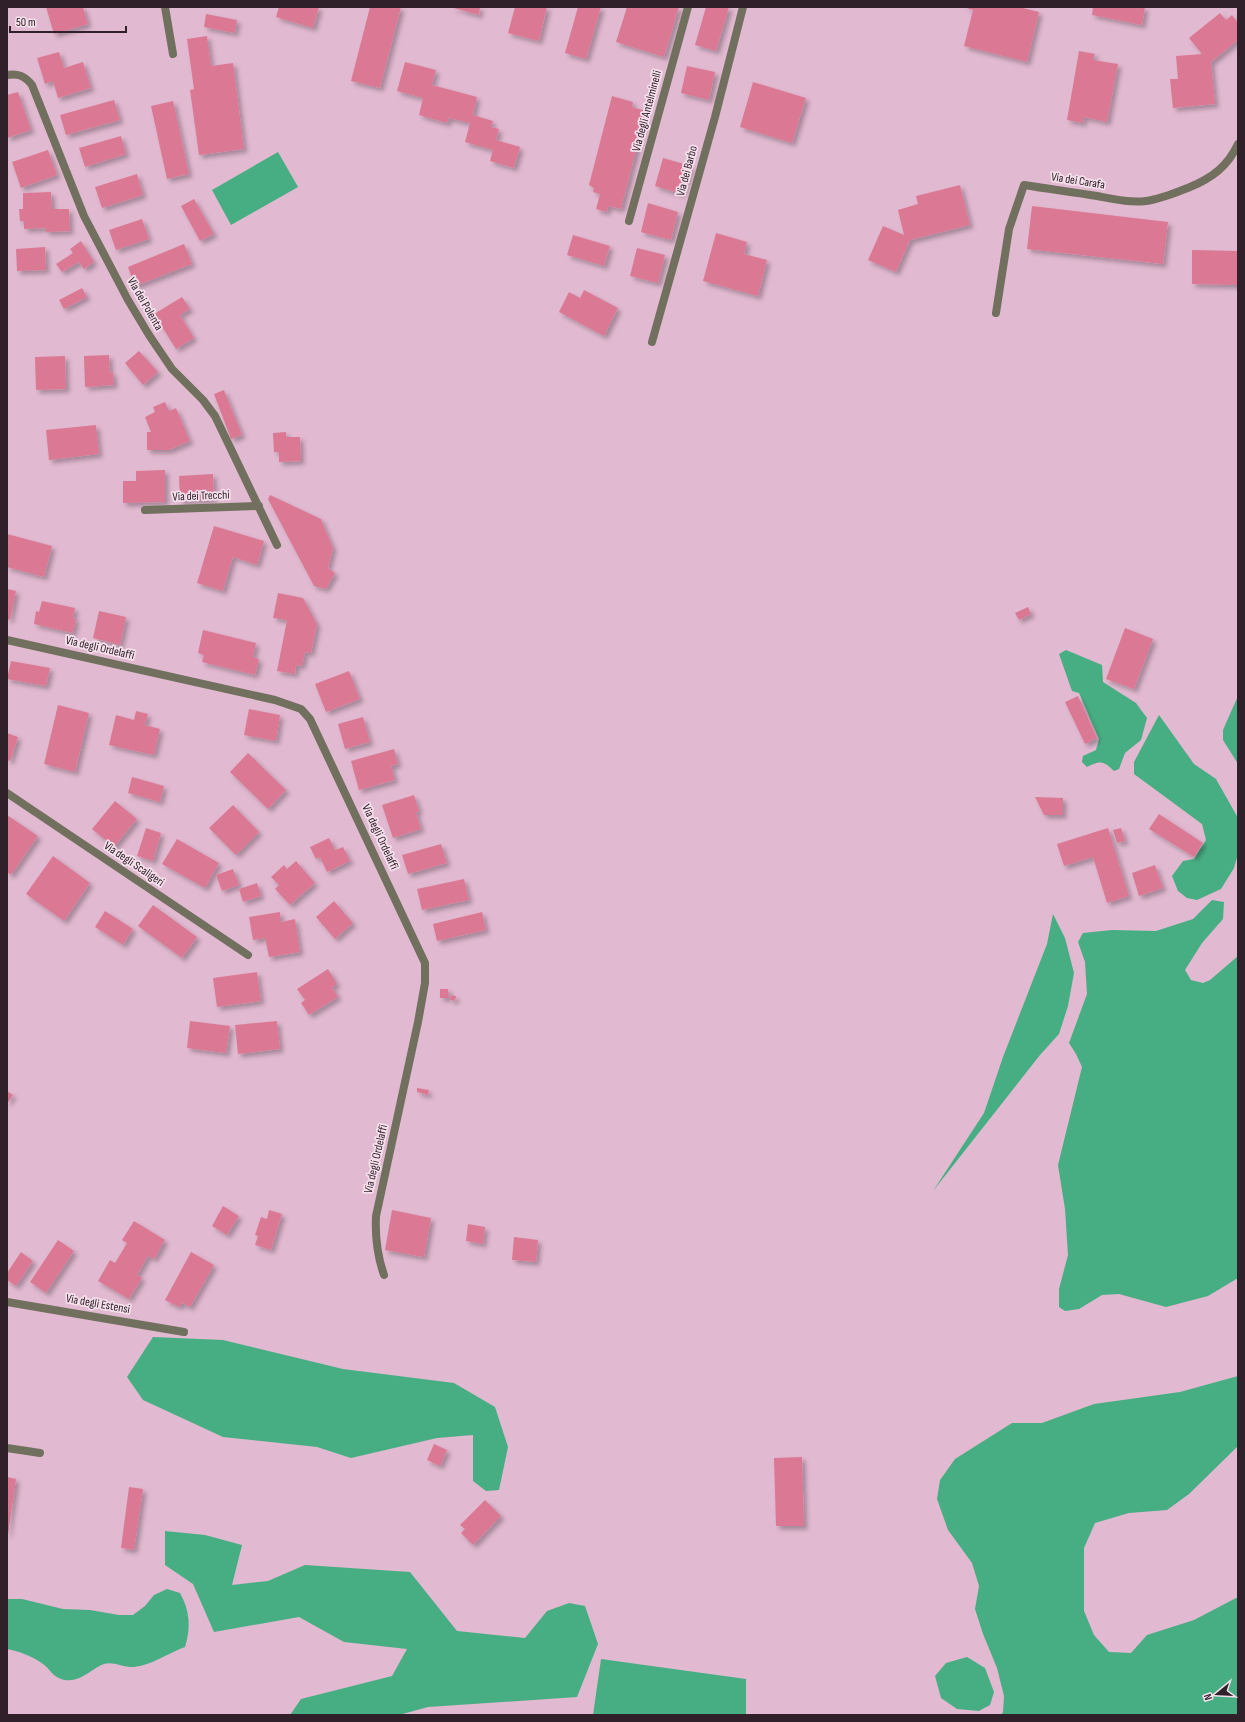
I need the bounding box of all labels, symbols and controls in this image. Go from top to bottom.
scale bar [10,8,126,34]
text: 50 m [16,15,36,30]
street label: Via degli Antelminelli [629,69,665,153]
street label: Via dei Barbo [673,144,701,198]
street label: Via dei Carafa [1050,169,1106,193]
street label: Via dei Polenta [124,275,166,333]
street label: Via dei Trecchi [172,488,230,504]
street label: Via degli Ordelaffi [64,633,136,663]
street label: Via degli Ordelaffi [358,802,402,872]
street label: Via degli Scaligeri [101,838,167,890]
street label: Via degli Ordelaffi [361,1123,391,1195]
street label: Via degli Estensi [65,1291,131,1317]
north arrow [1197,1674,1237,1714]
text: N [1201,1692,1215,1702]

